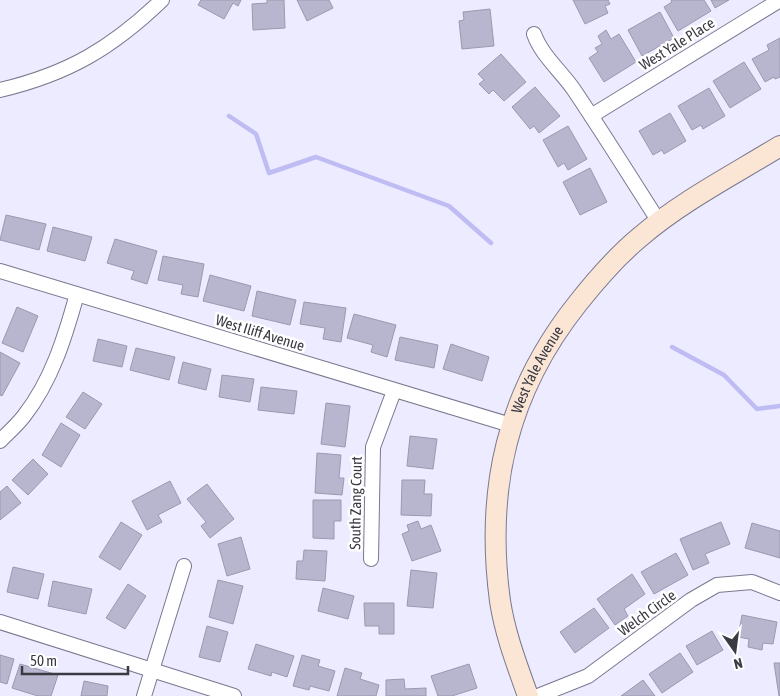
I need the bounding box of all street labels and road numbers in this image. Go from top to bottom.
street label: West Yale Place [636,14,717,73]
street label: West Iliff Avenue [214,311,307,354]
street label: West Yale Avenue [508,322,566,415]
street label: South Zang Court [346,456,365,550]
street label: Welch Circle [615,586,679,639]

